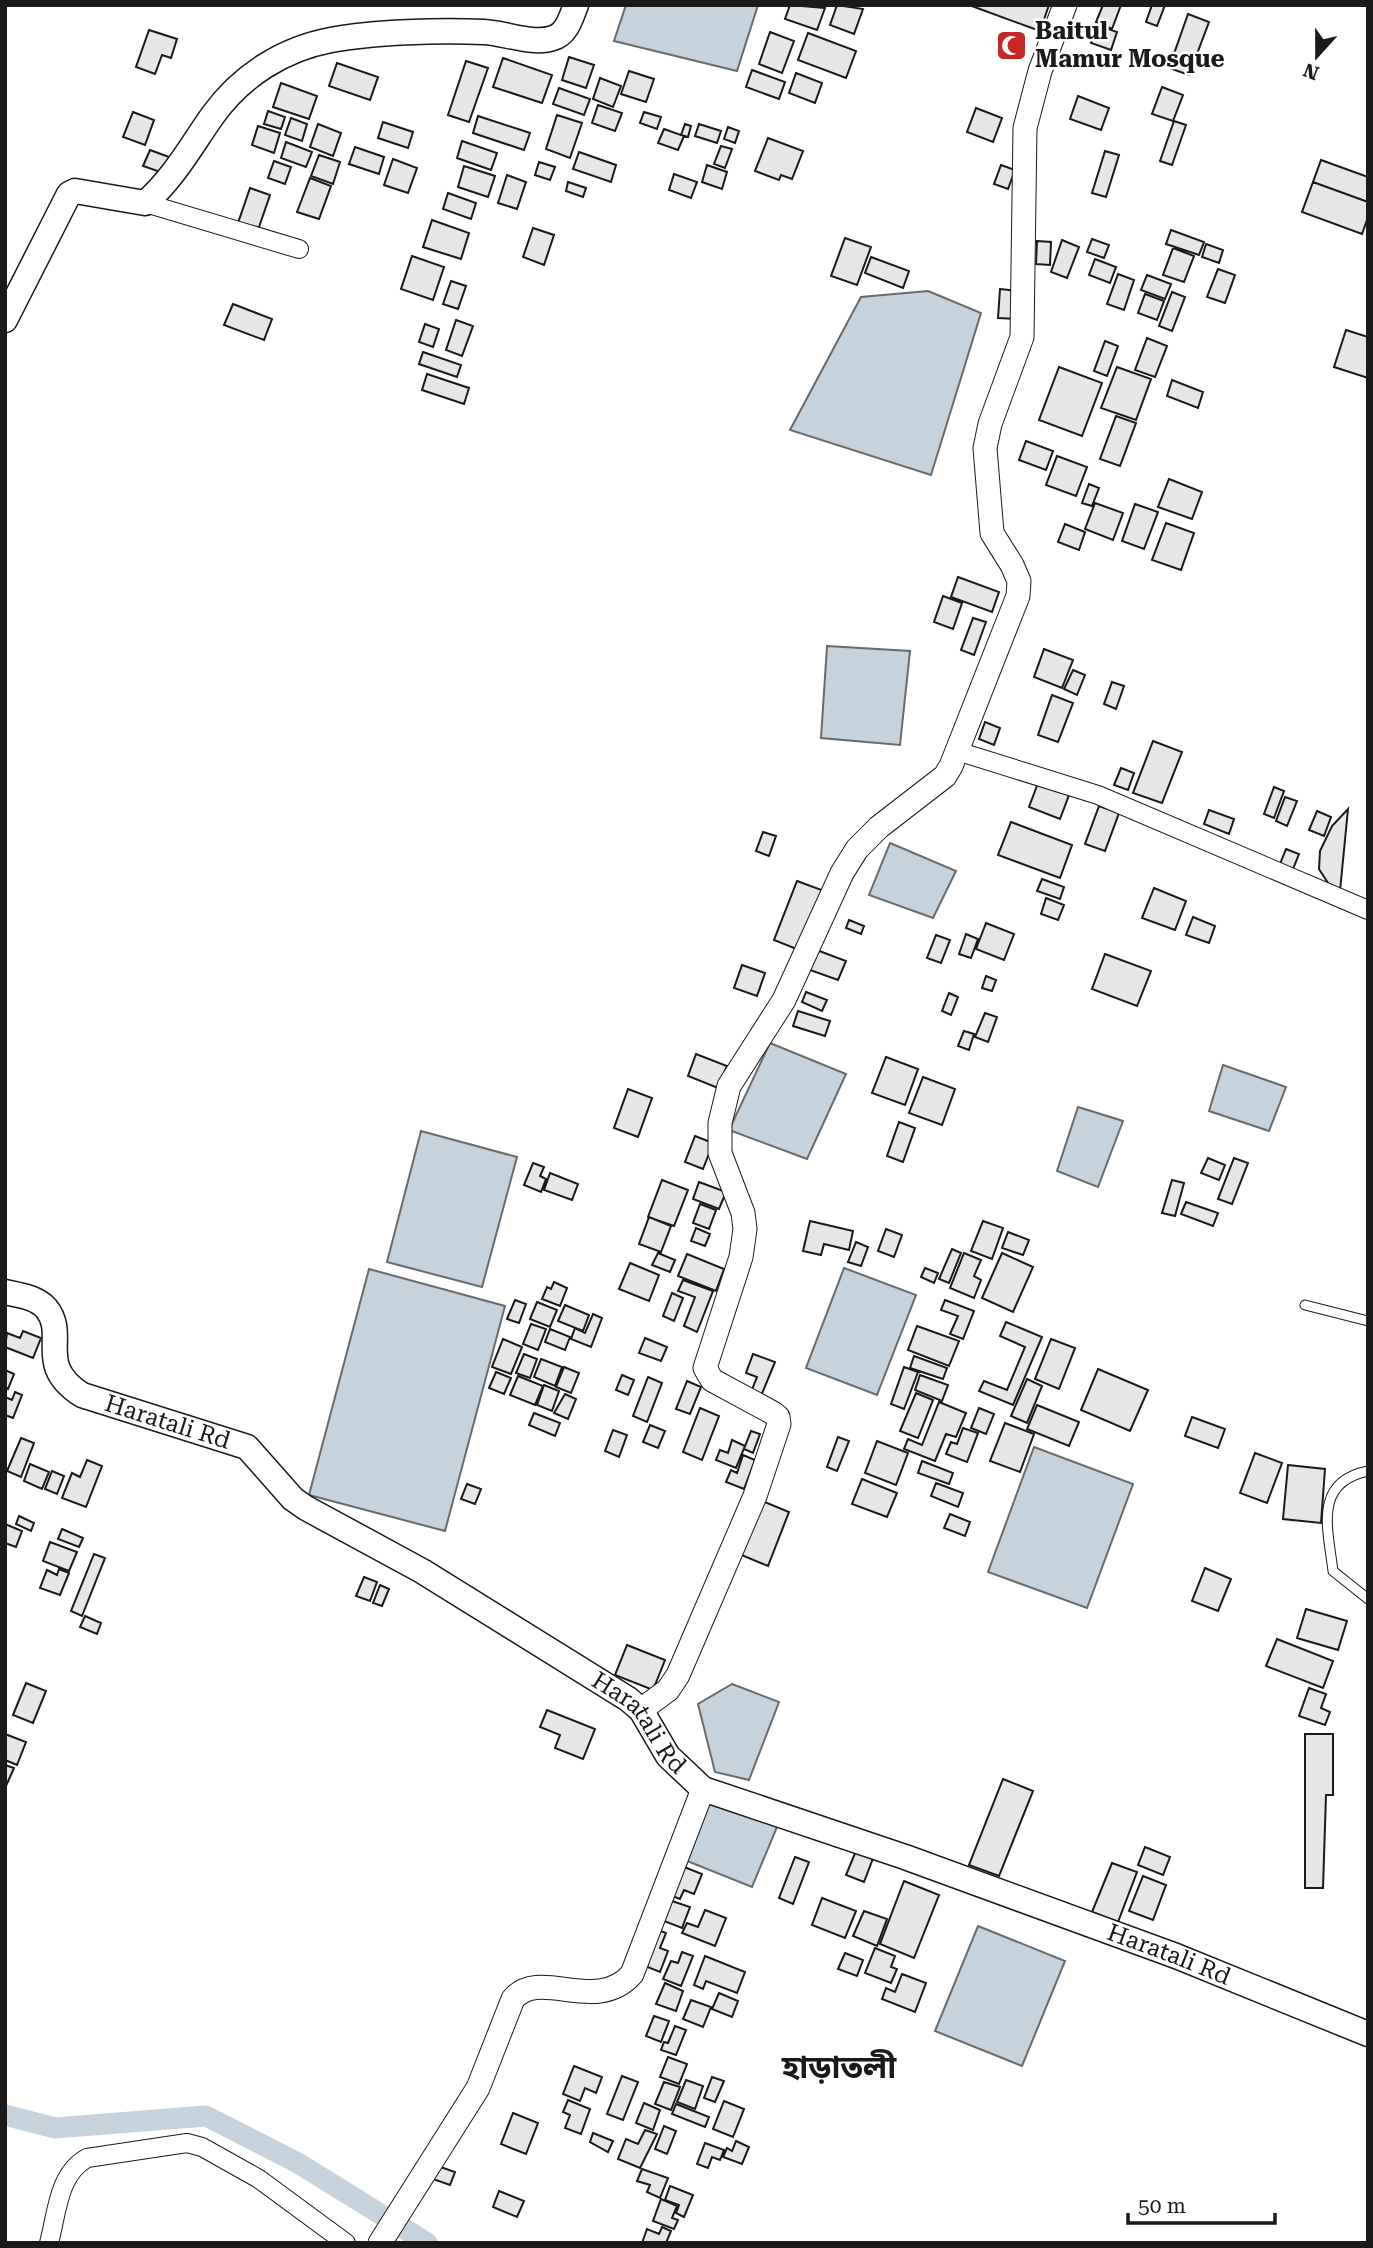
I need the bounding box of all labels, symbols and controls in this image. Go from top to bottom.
place label: Baitul Mamur Mosque [1035,17,1225,73]
north arrow [1282,21,1352,91]
mosque icon: Baitul Mamur Mosque [995,28,1029,62]
text: N [1300,58,1322,85]
street label: Haratali Rd [102,1389,234,1455]
street label: Haratali Rd [587,1666,692,1780]
street label: Haratali Rd [1104,1918,1235,1991]
district label: হাড়াতলী [781,2048,897,2086]
scale bar [1128,2182,1275,2226]
text: 50 m [1138,2194,1186,2218]

